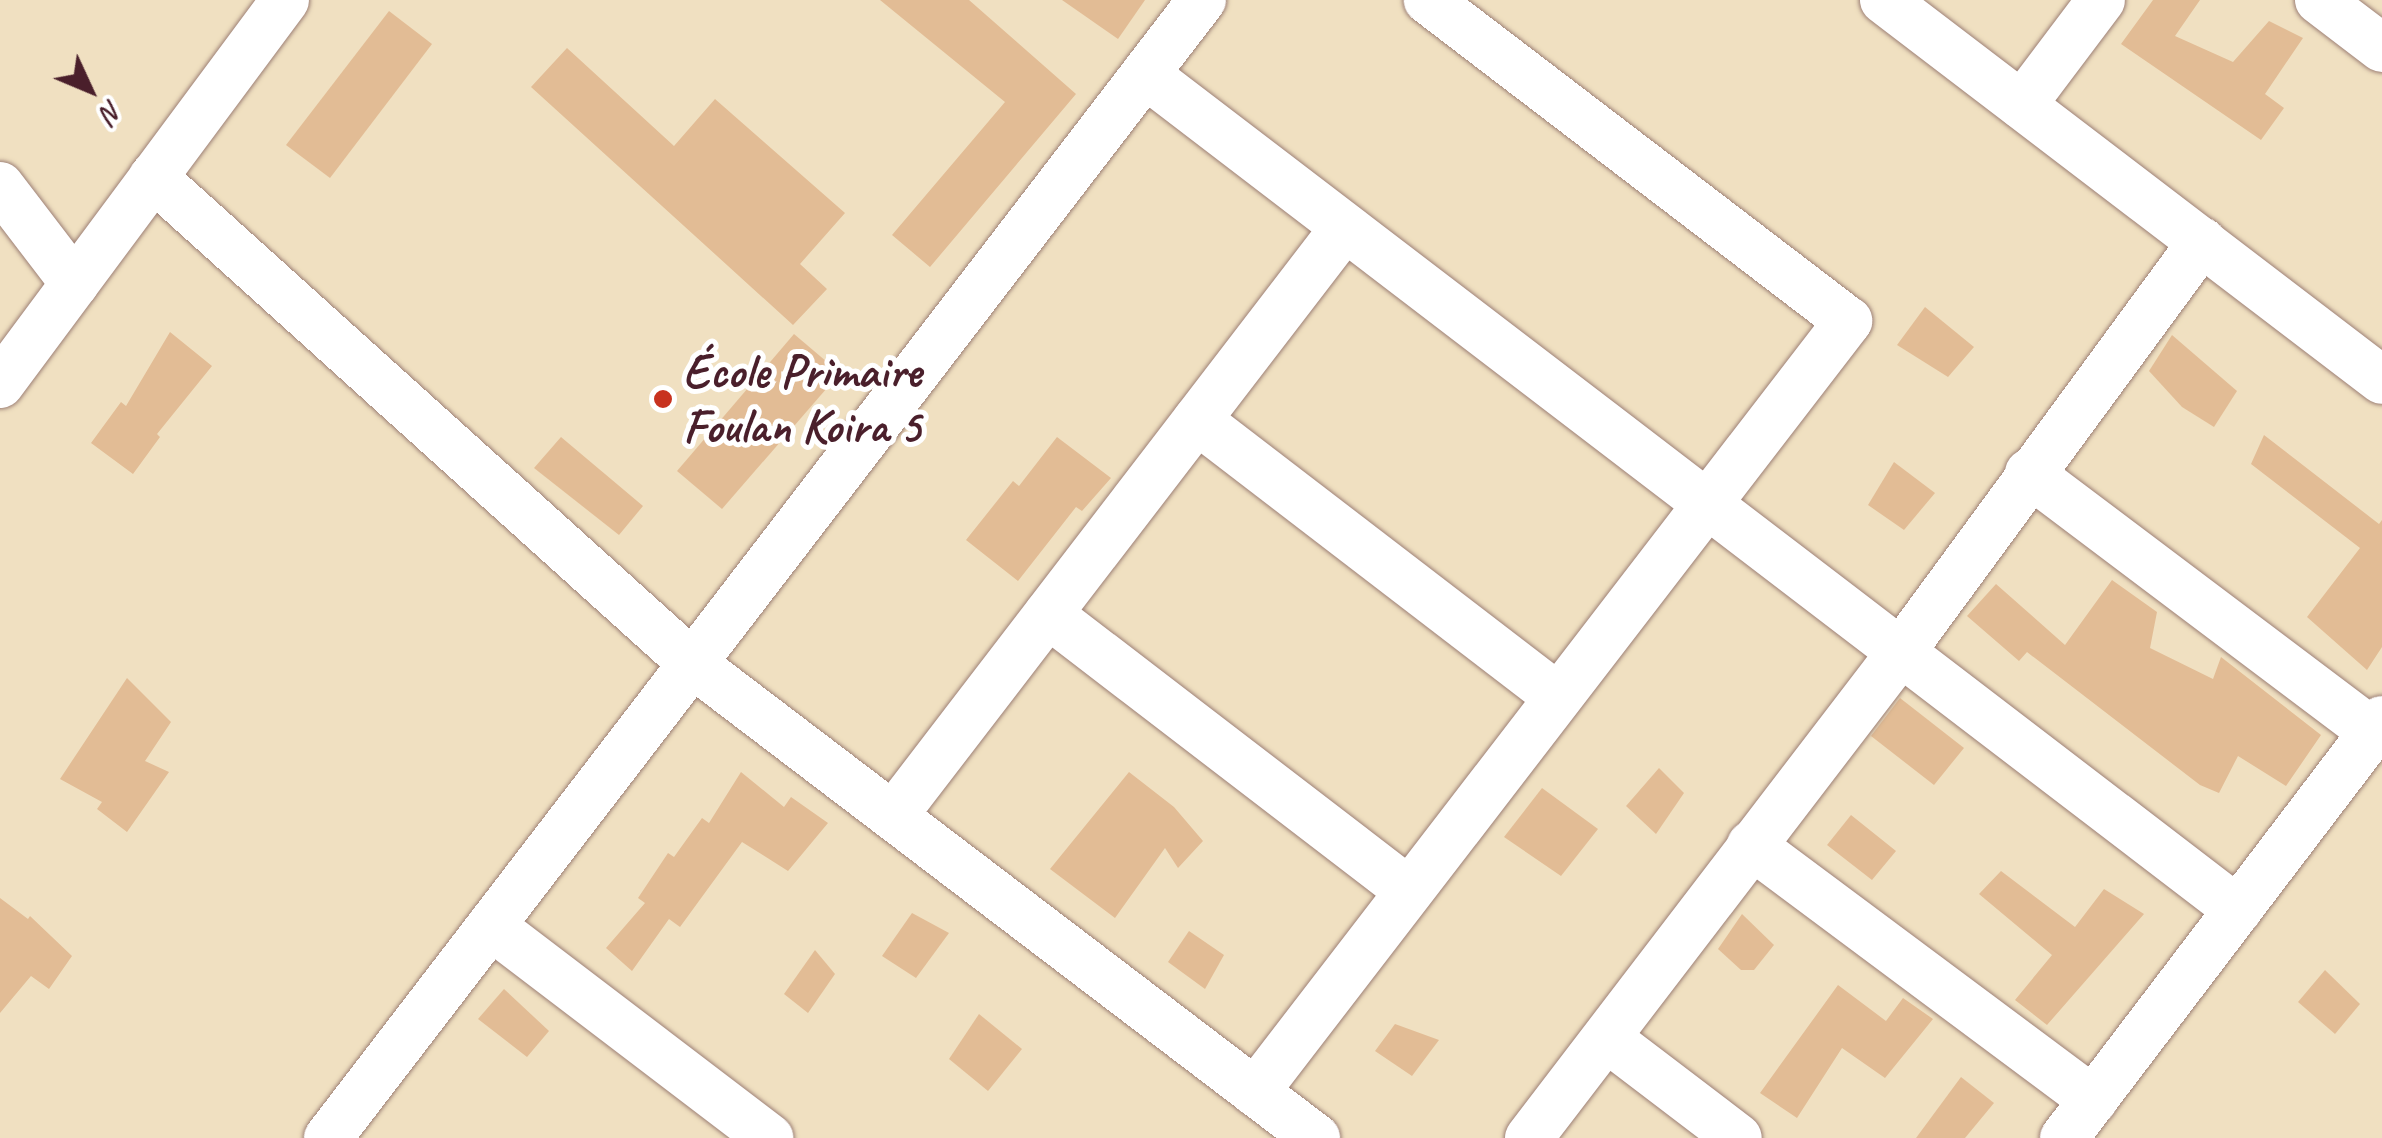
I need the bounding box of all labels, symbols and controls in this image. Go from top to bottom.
north arrow [40,40,140,140]
text: N [93,93,131,130]
place label: École Primaire Foulan Koira 5 [683,342,922,455]
marker: École Primaire Foulan Koira 5 [652,388,674,410]

